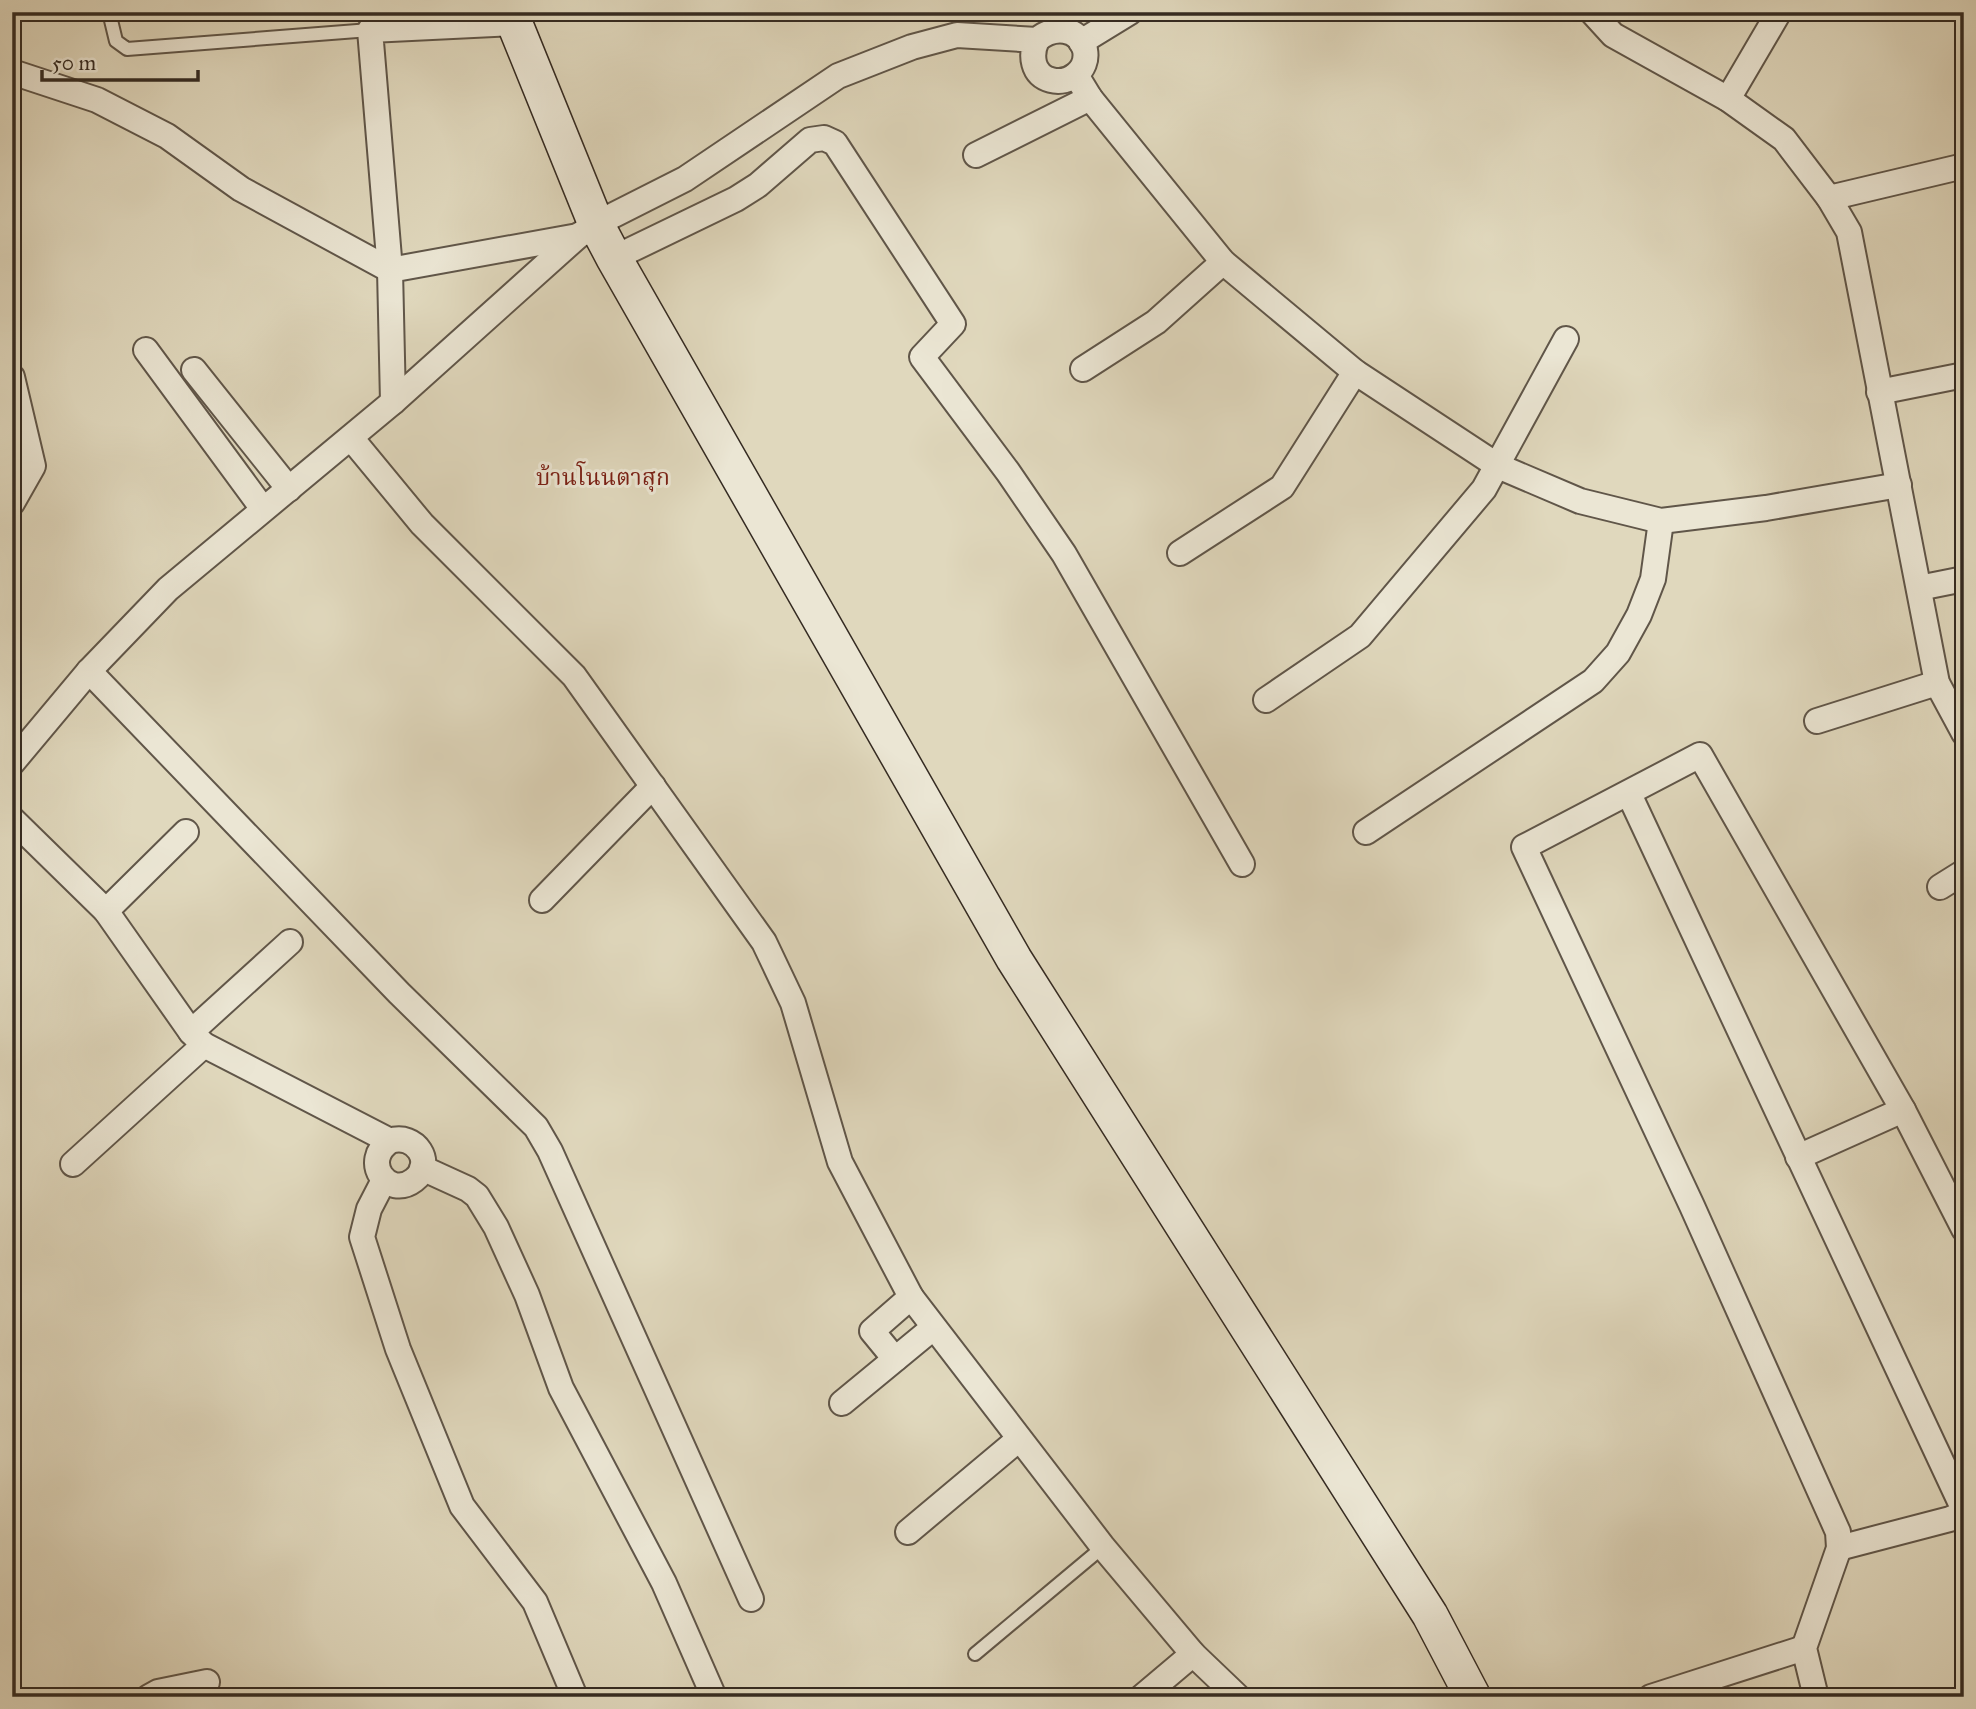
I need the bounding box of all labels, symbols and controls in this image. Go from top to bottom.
scale bar [42,38,198,82]
text: 50 m [52,50,97,76]
district label: บ้านโนนตาสุก [536,461,670,492]

